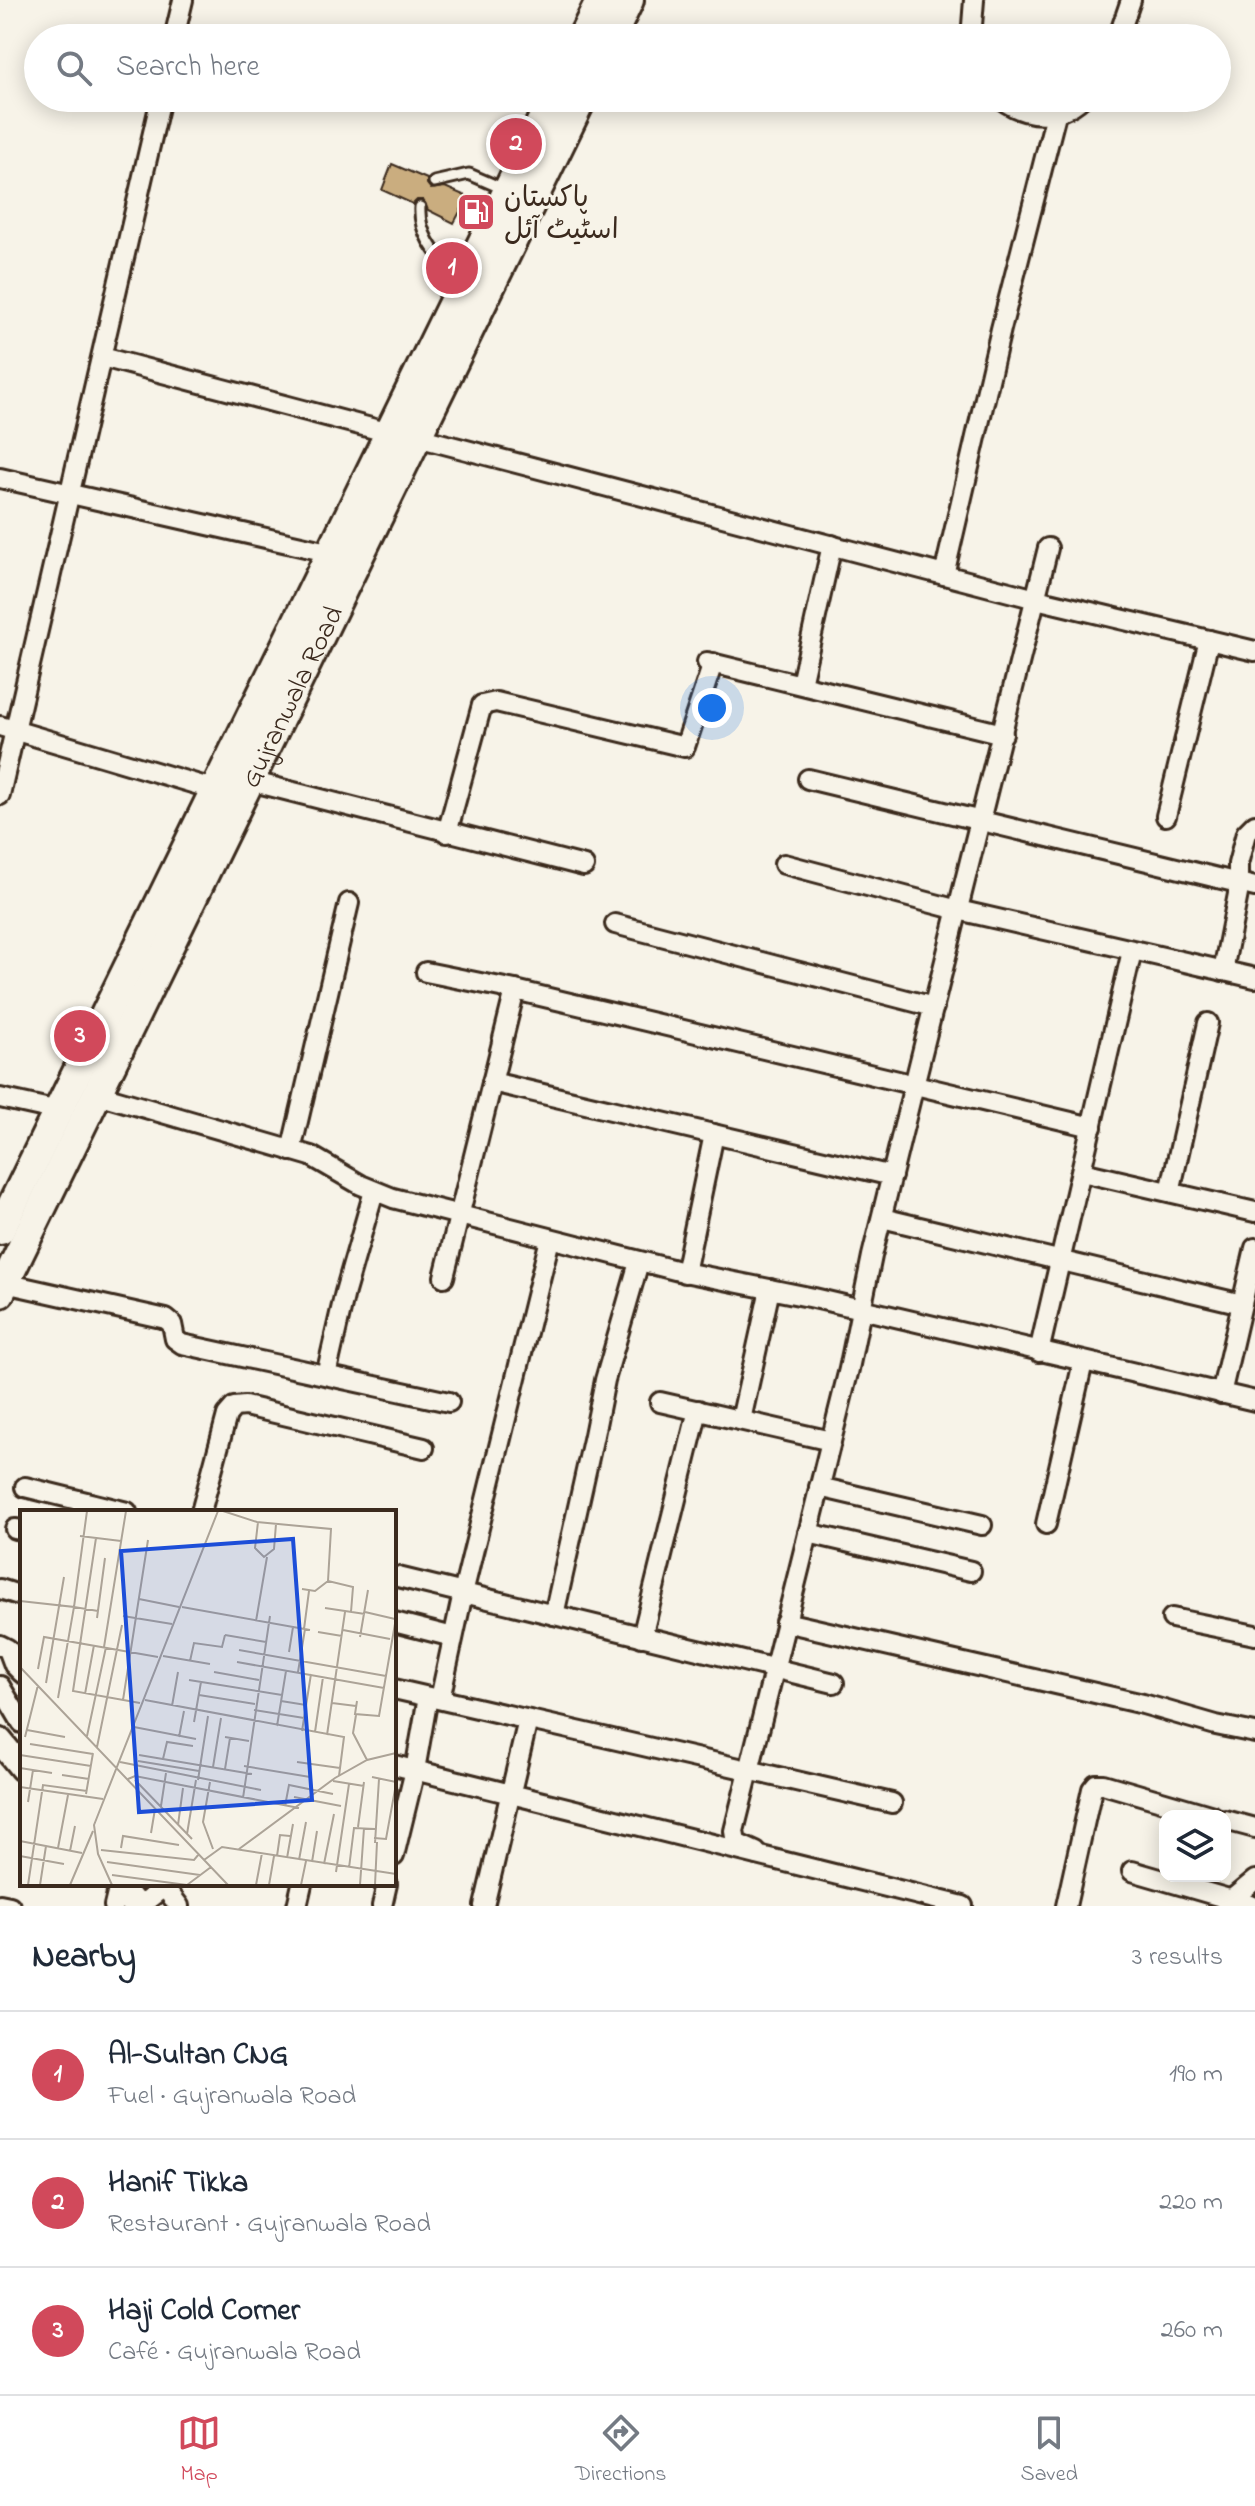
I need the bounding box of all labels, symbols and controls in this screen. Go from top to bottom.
search box [24,24,1231,112]
icon: search [52,46,96,90]
text: Search here [116,46,260,90]
pin: 2 [490,114,542,174]
place label: پاکستان اسٹیٹ آئل [504,179,619,252]
fuel station icon: پاکستان اسٹیٹ آئل [455,191,497,233]
pin: 1 [426,238,478,298]
street label: Gujranwala Road [232,599,356,796]
your location [692,688,732,728]
pin: 3 [54,1006,106,1066]
inset map [20,1510,396,1886]
map controls [1159,1810,1231,1882]
button: layers [1159,1810,1231,1882]
text: Nearby [32,1933,136,1983]
text: 3 results [1132,1939,1223,1977]
text: Al-Sultan CNG [108,2034,288,2078]
text: 1 [54,2056,62,2094]
text: 190 m [1169,2056,1223,2094]
text: Fuel · Gujranwala Road [108,2078,356,2116]
text: Hanif Tikka [108,2162,248,2206]
text: 2 [52,2184,64,2222]
text: 220 m [1159,2184,1223,2222]
text: Restaurant · Gujranwala Road [108,2206,431,2244]
text: Haji Cold Corner [108,2290,300,2334]
text: 3 [53,2312,63,2350]
text: 260 m [1161,2312,1223,2350]
text: Café · Gujranwala Road [108,2334,361,2372]
tab: Map [177,2411,221,2491]
tab: Directions [575,2411,666,2491]
tab: Saved [1021,2411,1078,2491]

